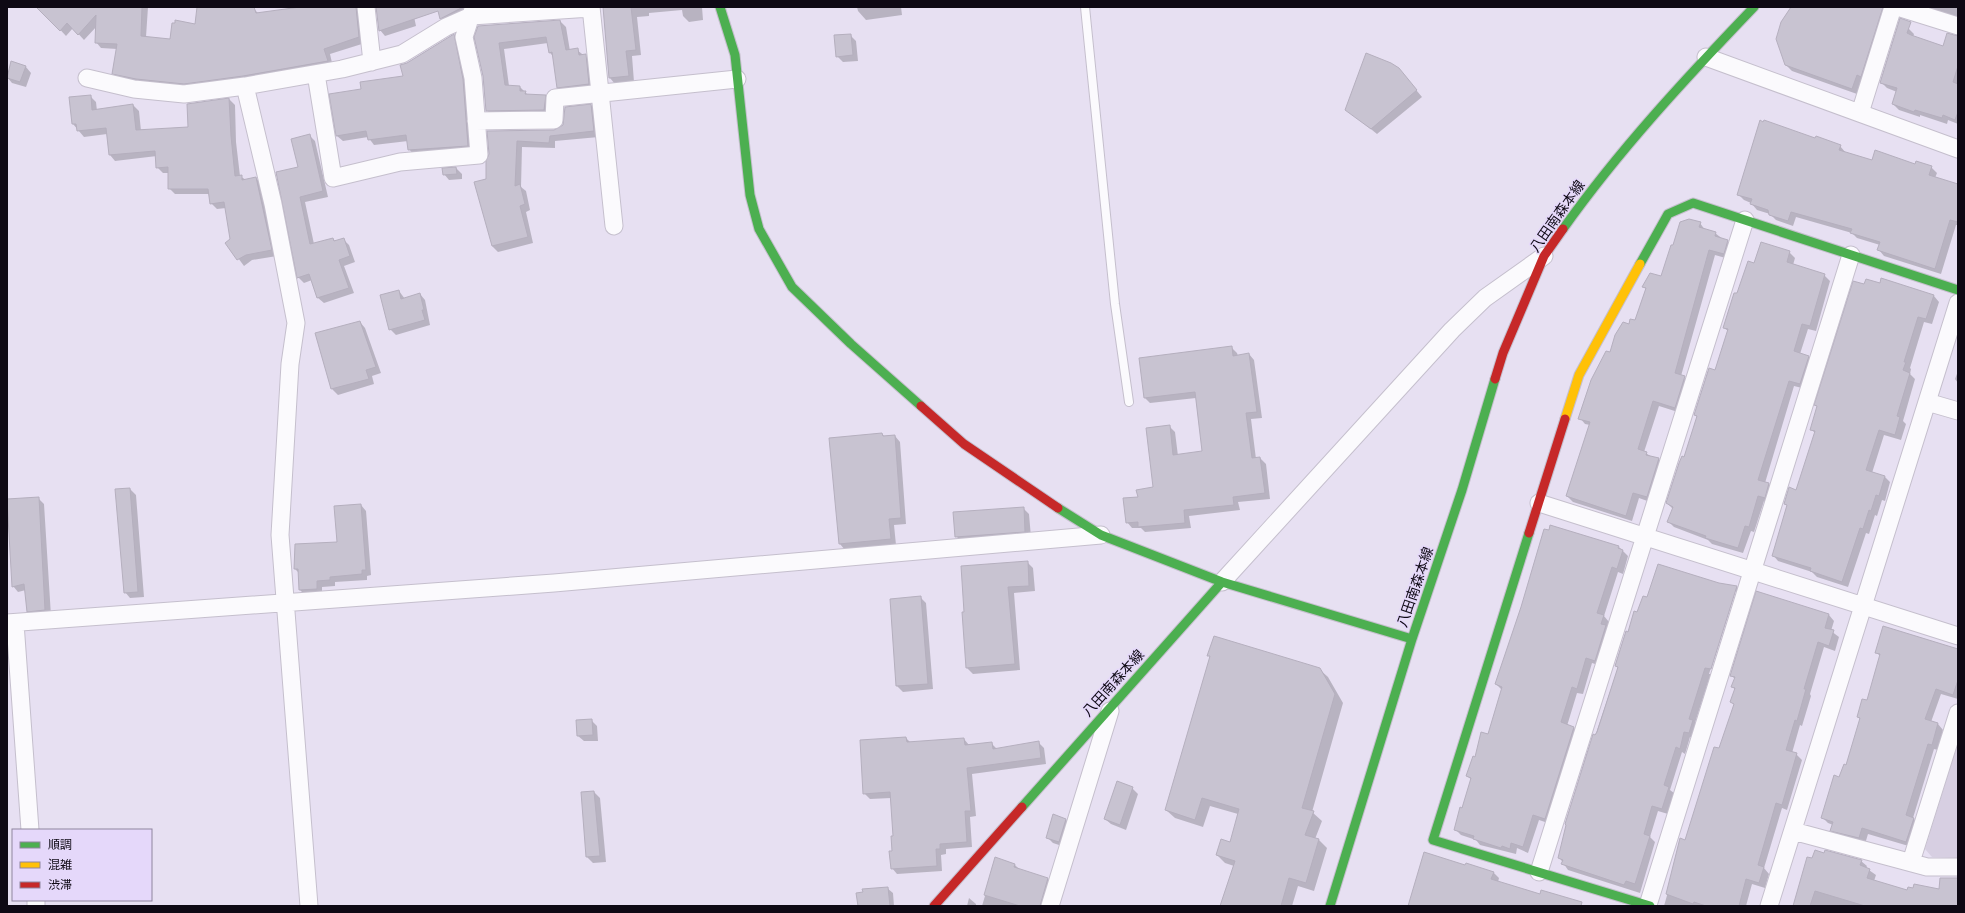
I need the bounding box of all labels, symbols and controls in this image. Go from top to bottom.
street label: 八田南森本線 [1525,176,1589,256]
street label: 八田南森本線 [1392,544,1438,630]
street label: 八田南森本線 [1077,645,1149,721]
legend [12,829,152,901]
text: 順調 [48,836,72,854]
text: 混雑 [48,856,72,874]
text: 渋滞 [48,876,72,894]

